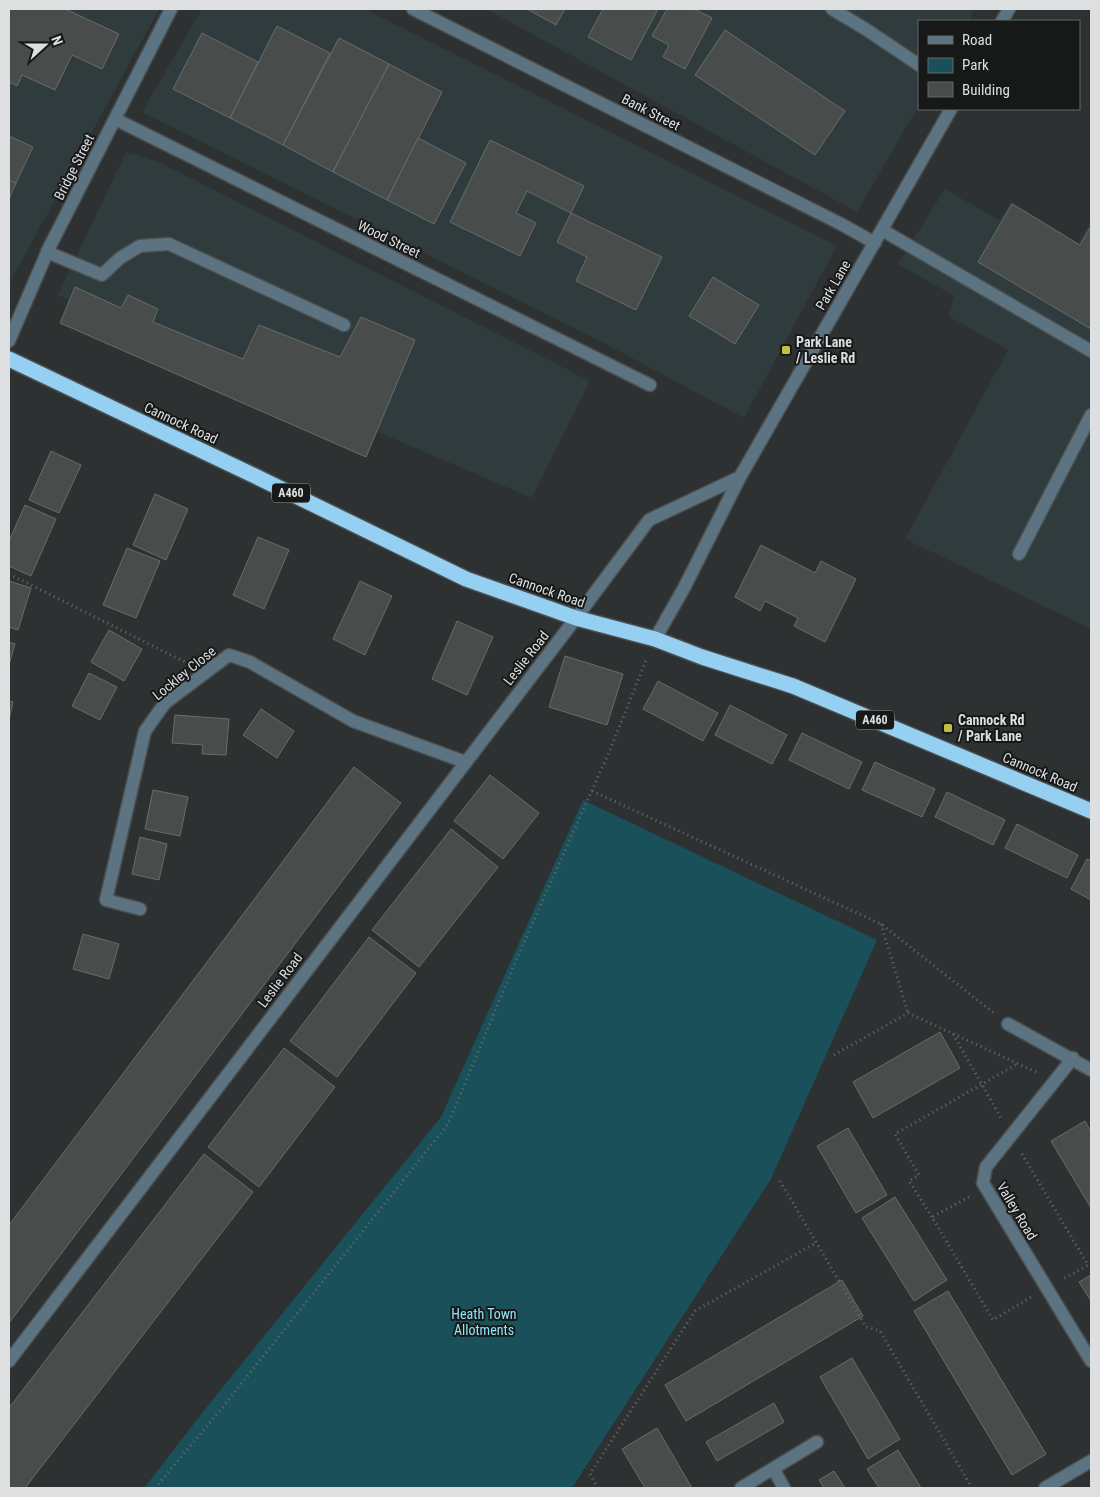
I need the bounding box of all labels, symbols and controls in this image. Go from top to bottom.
north arrow [20,20,70,70]
legend [918,20,1080,110]
text: Road [962,31,992,49]
text: N [48,33,66,47]
text: Park [962,56,989,74]
text: Building [962,81,1010,99]
street label: Bank Street [619,90,683,134]
street label: Bridge Street [51,131,97,203]
street label: Wood Street [355,217,423,261]
street label: Park Lane [812,257,854,313]
place label: Park Lane / Leslie Rd [796,334,855,366]
marker: Park Lane / Leslie Rd [780,344,792,356]
street label: Cannock Road [142,399,220,447]
road number: A460 [272,483,310,502]
street label: Cannock Road [507,570,587,610]
street label: Leslie Road [500,628,552,688]
street label: Lockley Close [149,642,219,703]
road number: A460 [856,710,894,730]
place label: Cannock Rd / Park Lane [958,712,1024,744]
marker: Cannock Rd / Park Lane [942,722,954,734]
street label: Cannock Road [1000,749,1080,795]
street label: Leslie Road [254,950,306,1010]
street label: Valley Road [994,1179,1040,1243]
park label: Heath Town Allotments [451,1306,517,1338]

